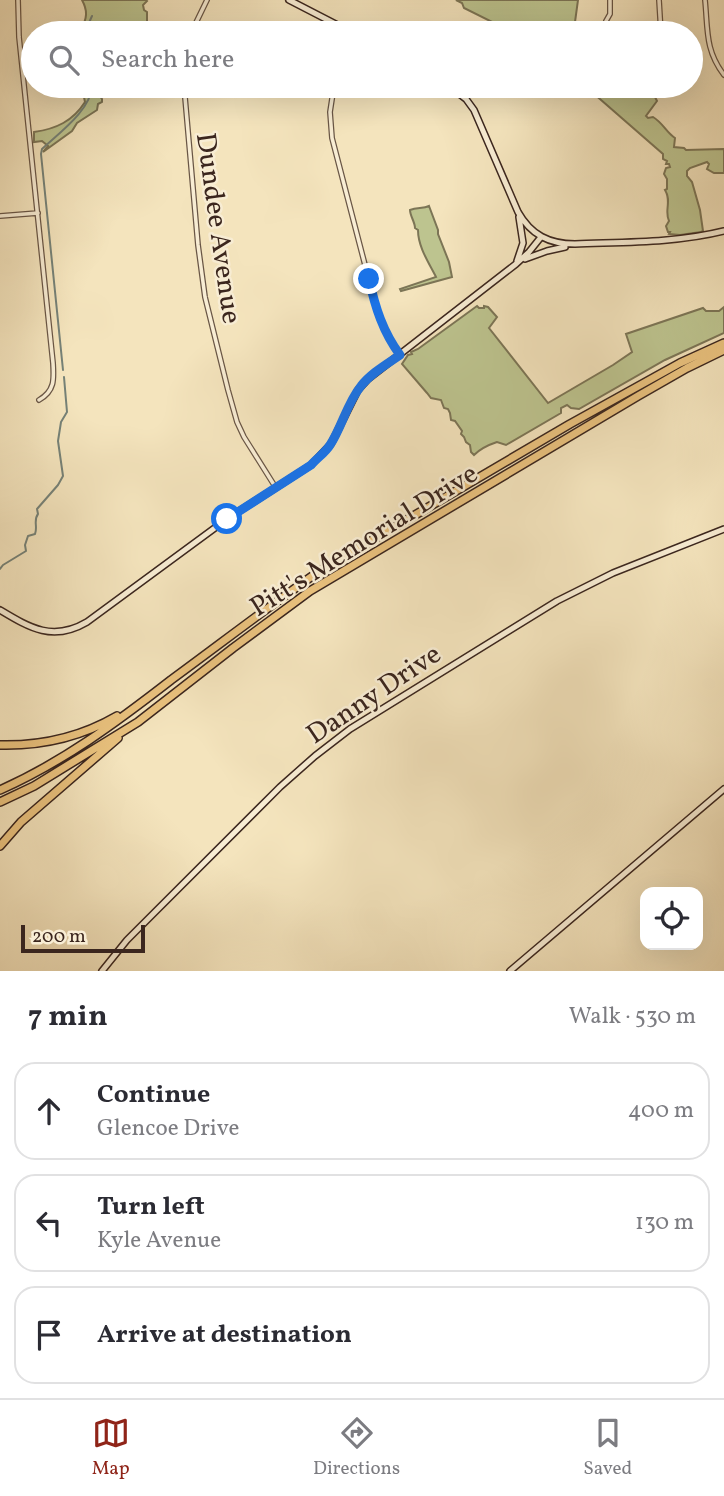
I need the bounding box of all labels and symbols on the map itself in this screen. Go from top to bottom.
street label: Dundee Avenue [185,130,250,326]
route end [353,263,384,294]
street label: Pitt's Memorial Drive [243,455,486,627]
route start [211,503,242,534]
street label: Danny Drive [299,636,450,755]
scale bar [21,922,145,954]

